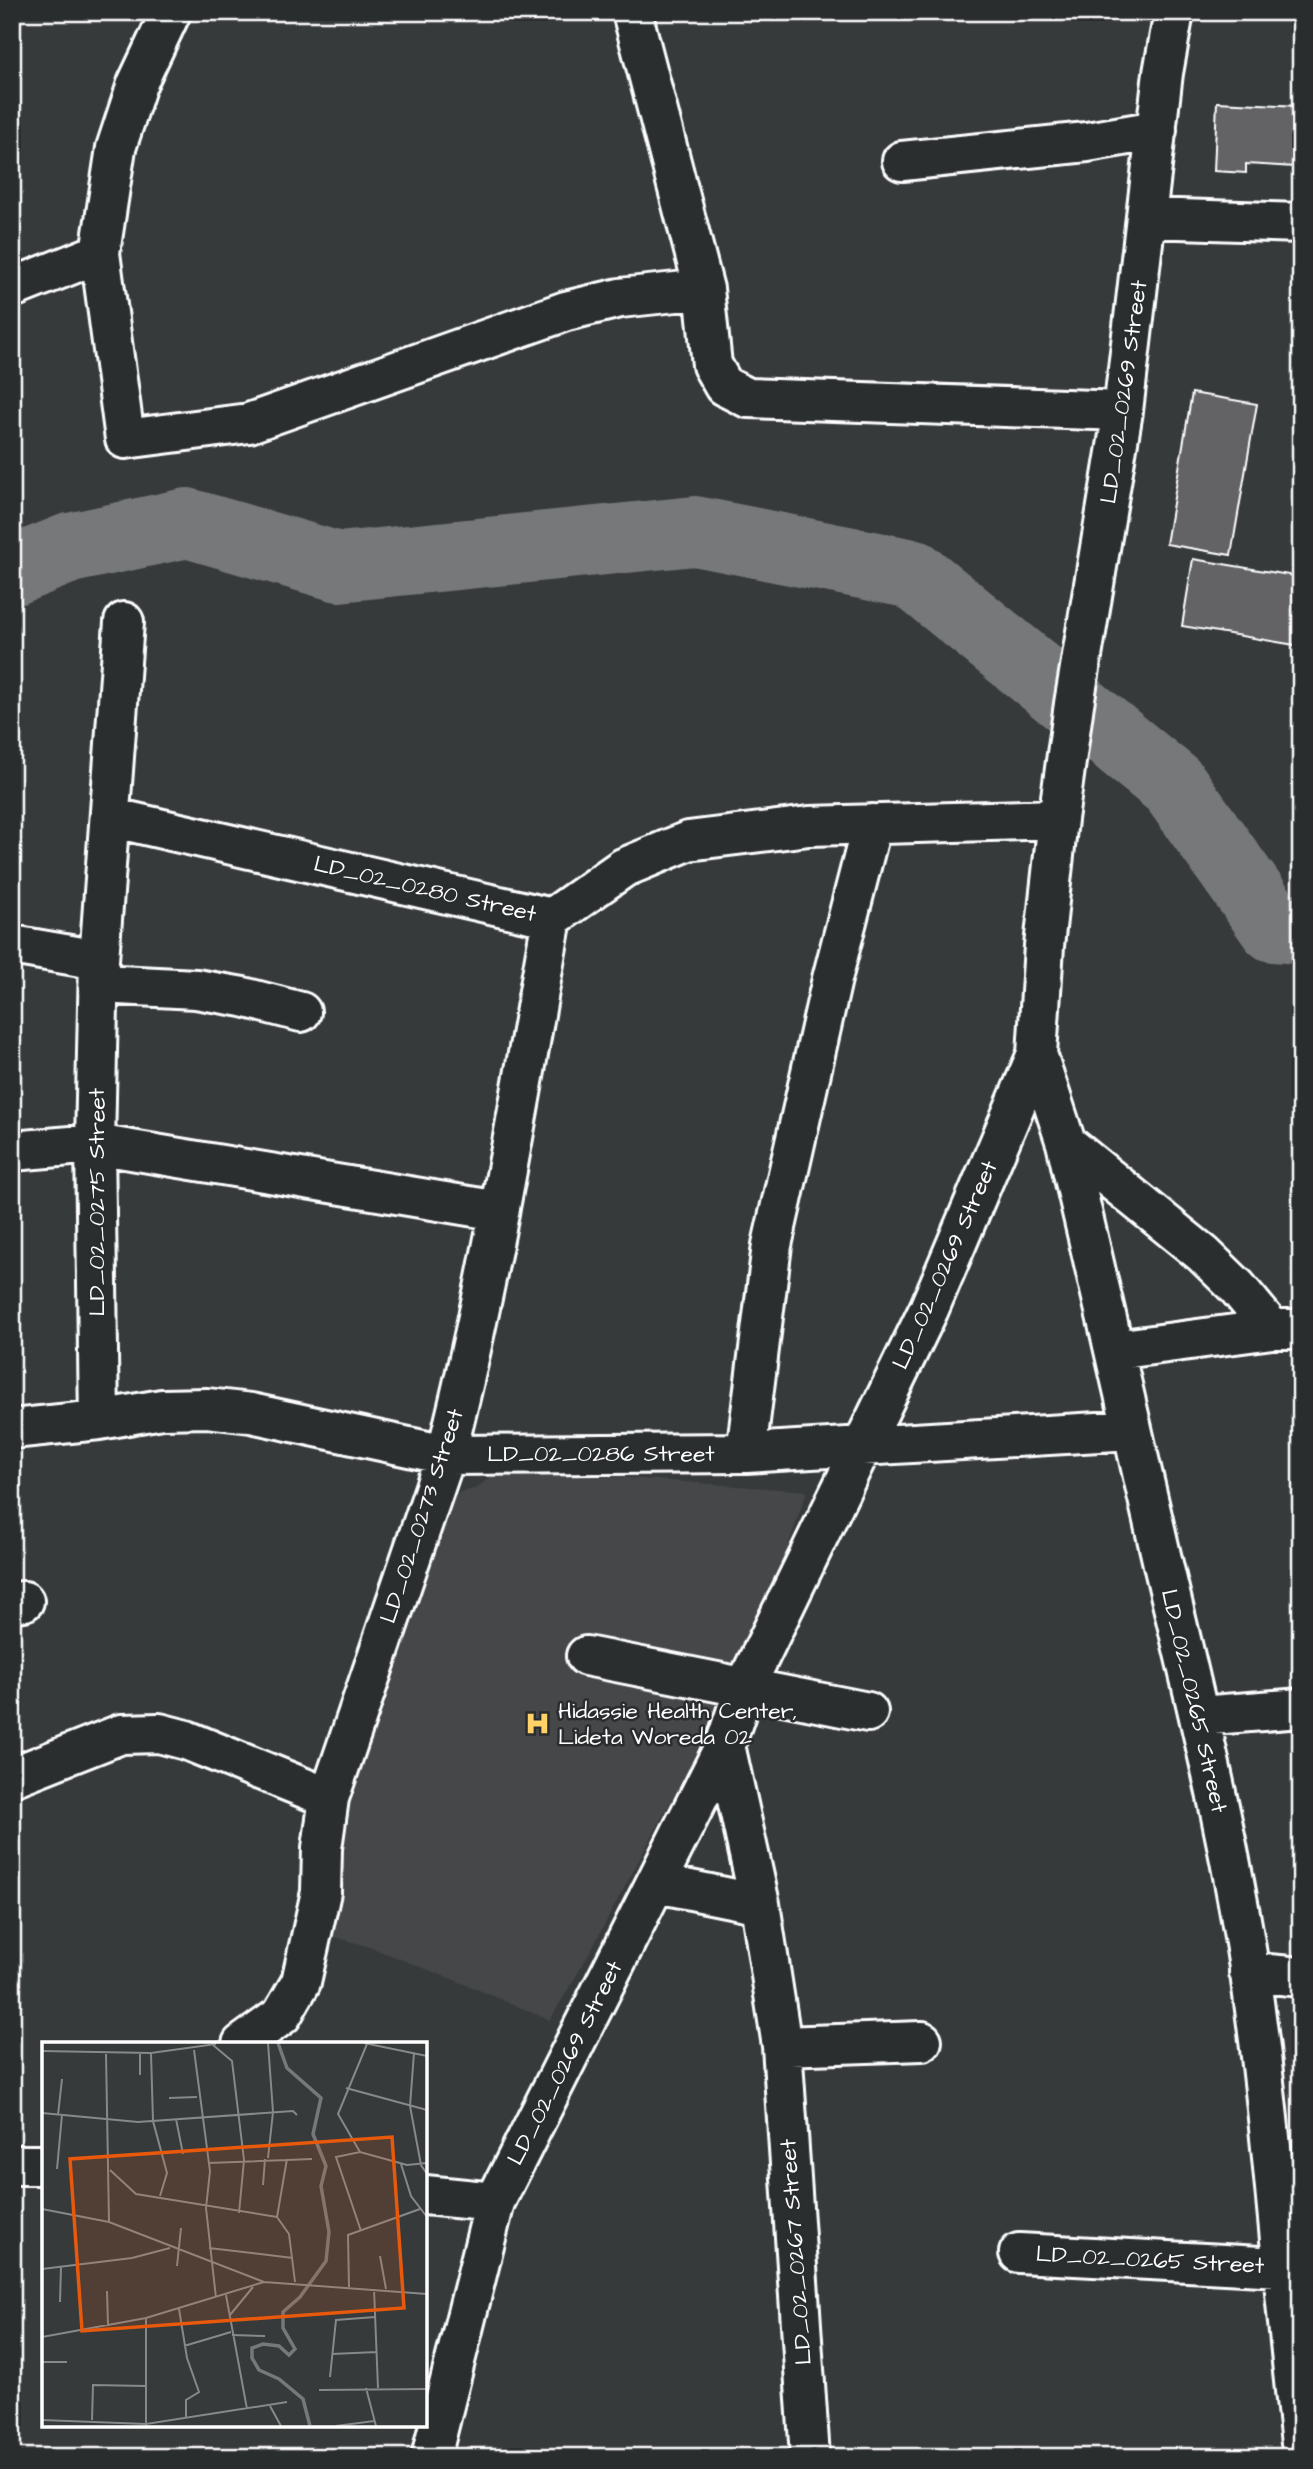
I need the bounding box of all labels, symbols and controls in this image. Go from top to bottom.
street label: LD_02_0269 Street [1092,277,1156,506]
street label: LD_02_0280 Street [311,848,540,930]
street label: LD_02_0275 Street [81,1087,113,1316]
street label: LD_02_0269 Street [885,1155,1006,1374]
street label: LD_02_0273 Street [372,1404,472,1627]
street label: LD_02_0286 Street [487,1438,715,1470]
street label: LD_02_0265 Street [1153,1586,1235,1817]
place label: Hidassie Health Center, Lideta Woreda 02 [558,1695,797,1753]
hospital icon: Hidassie Health Center, Lideta Woreda 02 [524,1710,552,1738]
street label: LD_02_0269 Street [500,1955,631,2171]
inset map [42,2042,427,2427]
street label: LD_02_0267 Street [772,2137,820,2366]
street label: LD_02_0265 Street [1035,2238,1266,2282]

